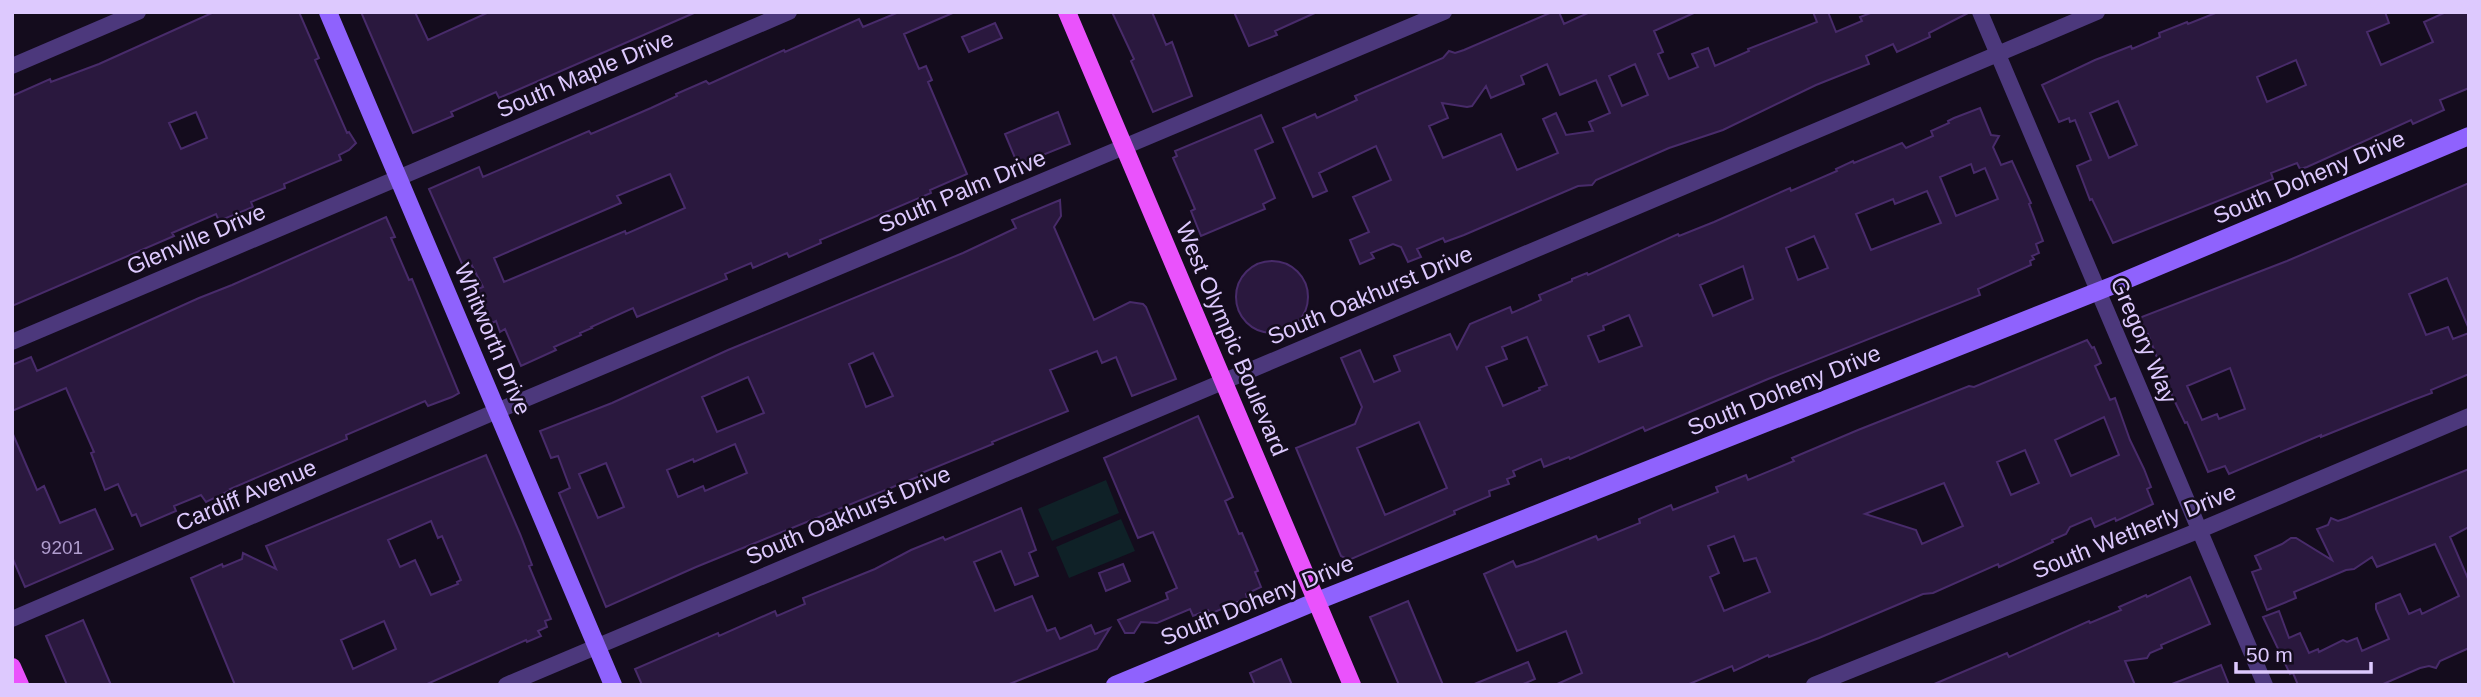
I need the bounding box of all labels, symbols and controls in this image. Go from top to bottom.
street label: South Maple Drive [493,25,677,123]
street label: South Doheny Drive [2209,125,2409,229]
street label: South Palm Drive [875,144,1049,238]
street label: Glenville Drive [123,198,269,280]
street label: West Olympic Boulevard [1171,218,1293,460]
street label: South Oakhurst Drive [1264,240,1476,350]
street label: Whitworth Drive [449,259,537,419]
street label: Gregory Way [2106,273,2182,407]
street label: South Doheny Drive [1684,339,1884,441]
street label: Cardiff Avenue [172,454,320,536]
street label: South Oakhurst Drive [742,460,954,570]
street label: South Wetherly Drive [2029,478,2239,584]
house number: 9201 [41,537,83,558]
street label: South Doheny Drive [1157,549,1357,651]
scale bar [2236,630,2371,674]
text: 50 m [2246,643,2293,666]

